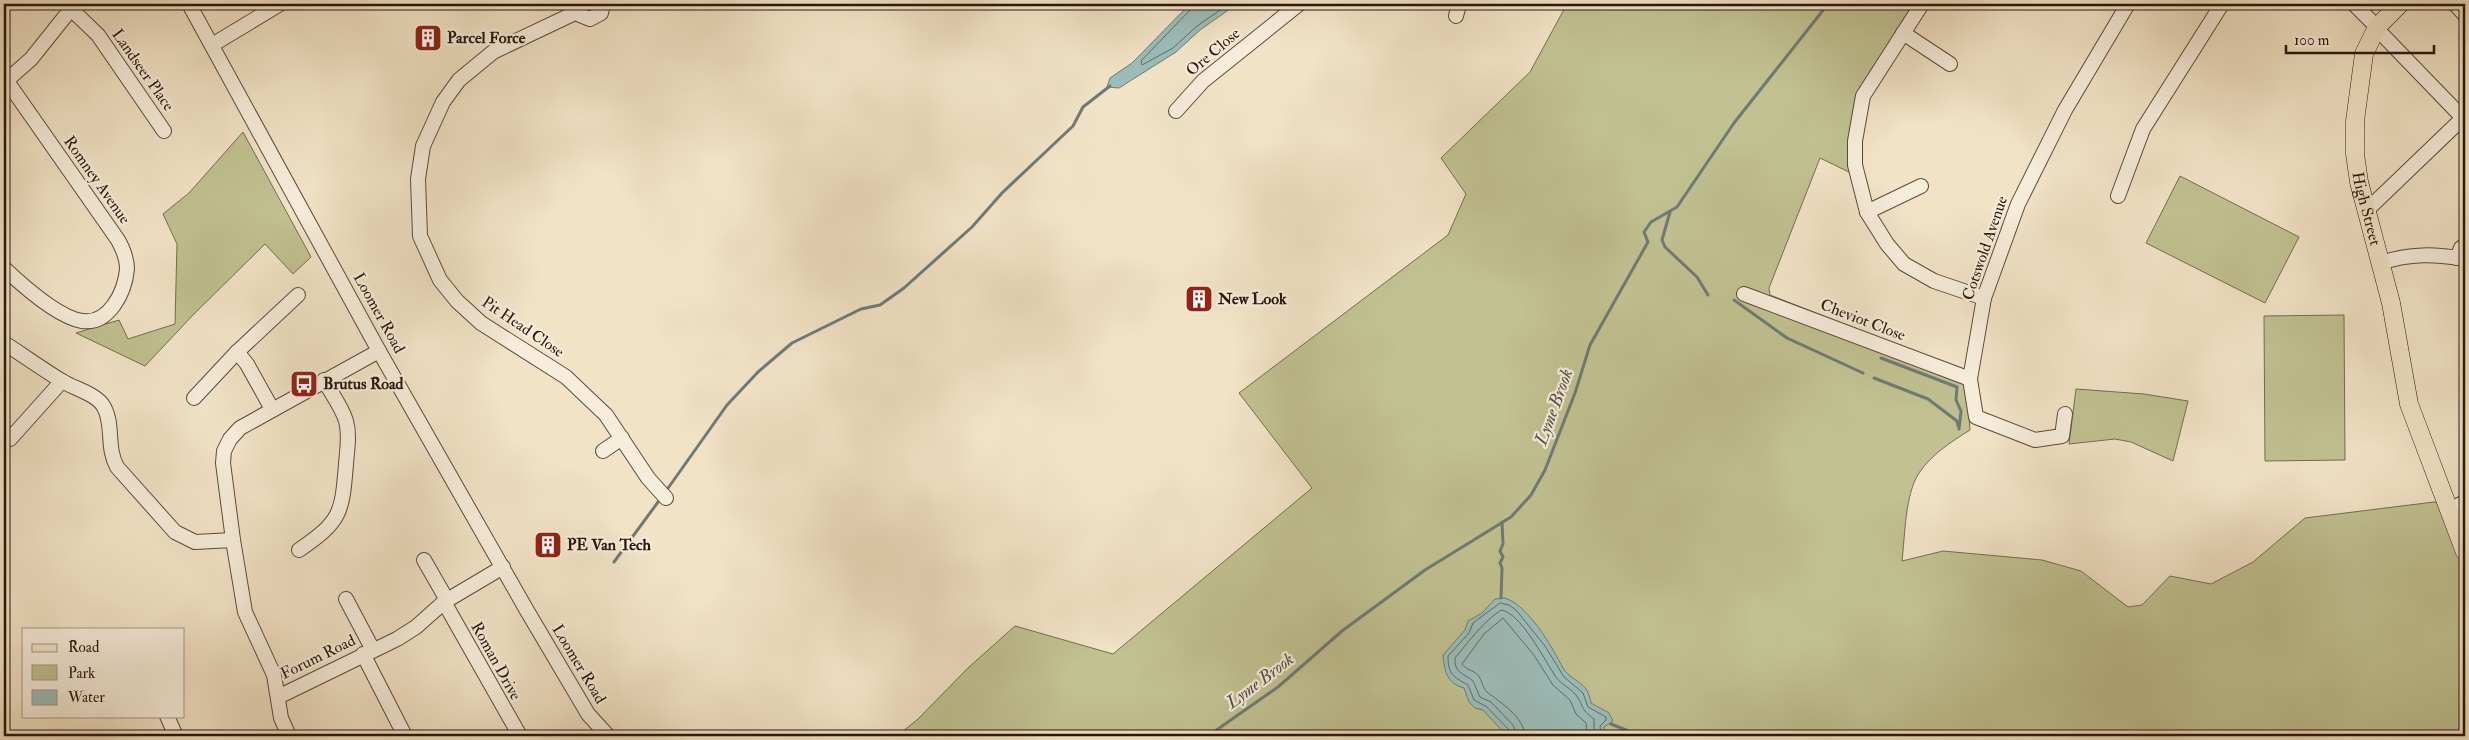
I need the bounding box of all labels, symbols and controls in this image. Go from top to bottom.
scale bar [2286,22,2434,54]
building icon: Parcel Force [413,23,443,53]
street label: Ore Close [1182,23,1244,80]
street label: Landseer Place [107,25,179,115]
place label: Parcel Force [447,28,526,48]
text: 100 m [2294,31,2330,50]
street label: Romney Avenue [59,132,135,228]
street label: High Street [2348,171,2385,248]
street label: Cotswold Avenue [1958,193,2012,303]
street label: Loomer Road [349,269,409,357]
building icon: New Look [1184,284,1214,314]
place label: New Look [1217,289,1287,309]
street label: Pit Head Close [478,292,568,362]
street label: Cheviot Close [1818,295,1909,346]
water label: Lyme Brook [1529,366,1578,449]
bus stop icon: Brutus Road [289,369,319,399]
place label: Brutus Road [323,374,403,394]
building icon: PE Van Tech [533,530,563,560]
place label: PE Van Tech [567,535,651,555]
street label: Roman Drive [466,618,526,704]
street label: Loomer Road [548,621,611,707]
legend [22,628,185,718]
street label: Forum Road [277,630,359,684]
text: Road [68,638,100,657]
water label: Lyme Brook [1221,648,1299,715]
text: Park [68,664,95,683]
text: Water [67,688,105,707]

